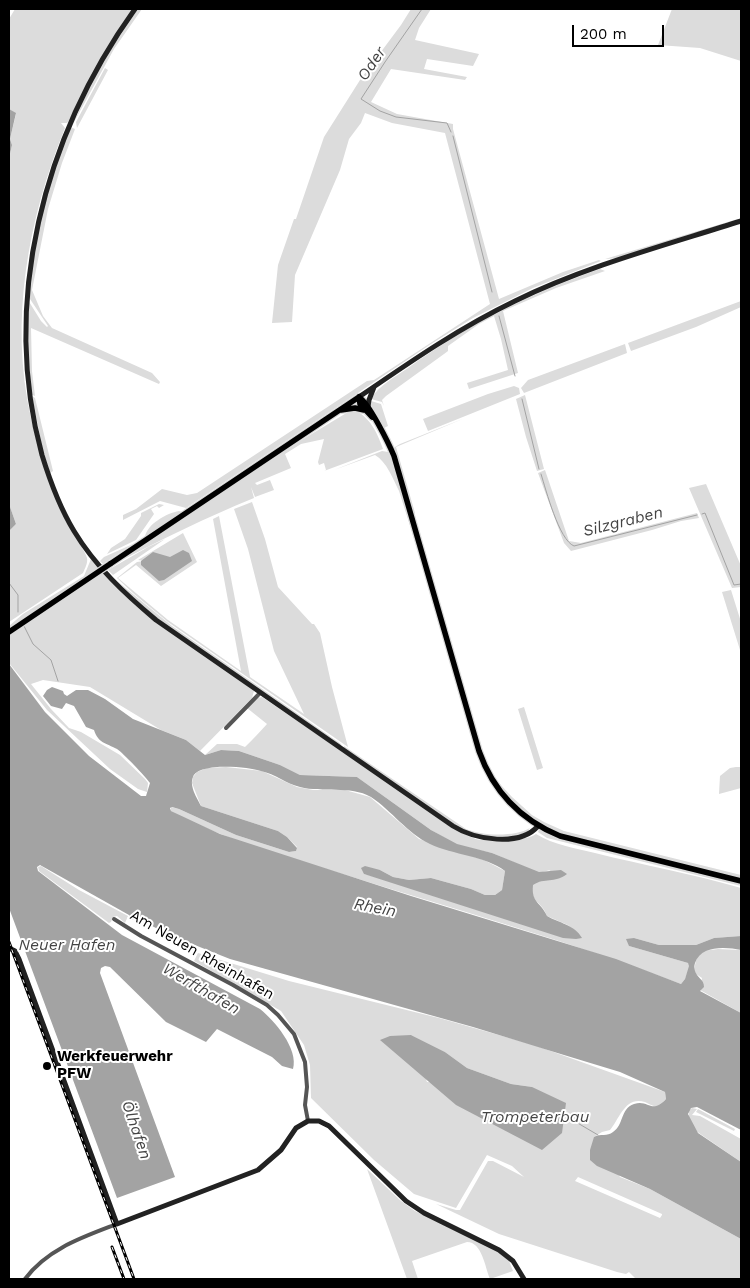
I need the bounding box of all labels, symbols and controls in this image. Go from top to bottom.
scale bar [575,15,668,47]
text: 200 m [580,25,627,43]
water label: Oder [354,43,390,85]
water label: Silzgraben [581,503,665,541]
water label: Rhein [352,895,398,921]
street label: Am Neuen Rheinhafen [127,906,277,1004]
water label: Neuer Hafen [19,935,115,955]
water label: Werfthafen [159,959,243,1019]
place label: Werkfeuerwehr PFW [57,1048,173,1083]
marker: Werkfeuerwehr PFW [41,1060,53,1072]
water label: Ölhafen [117,1098,155,1162]
water label: Trompeterbau [481,1107,589,1127]

